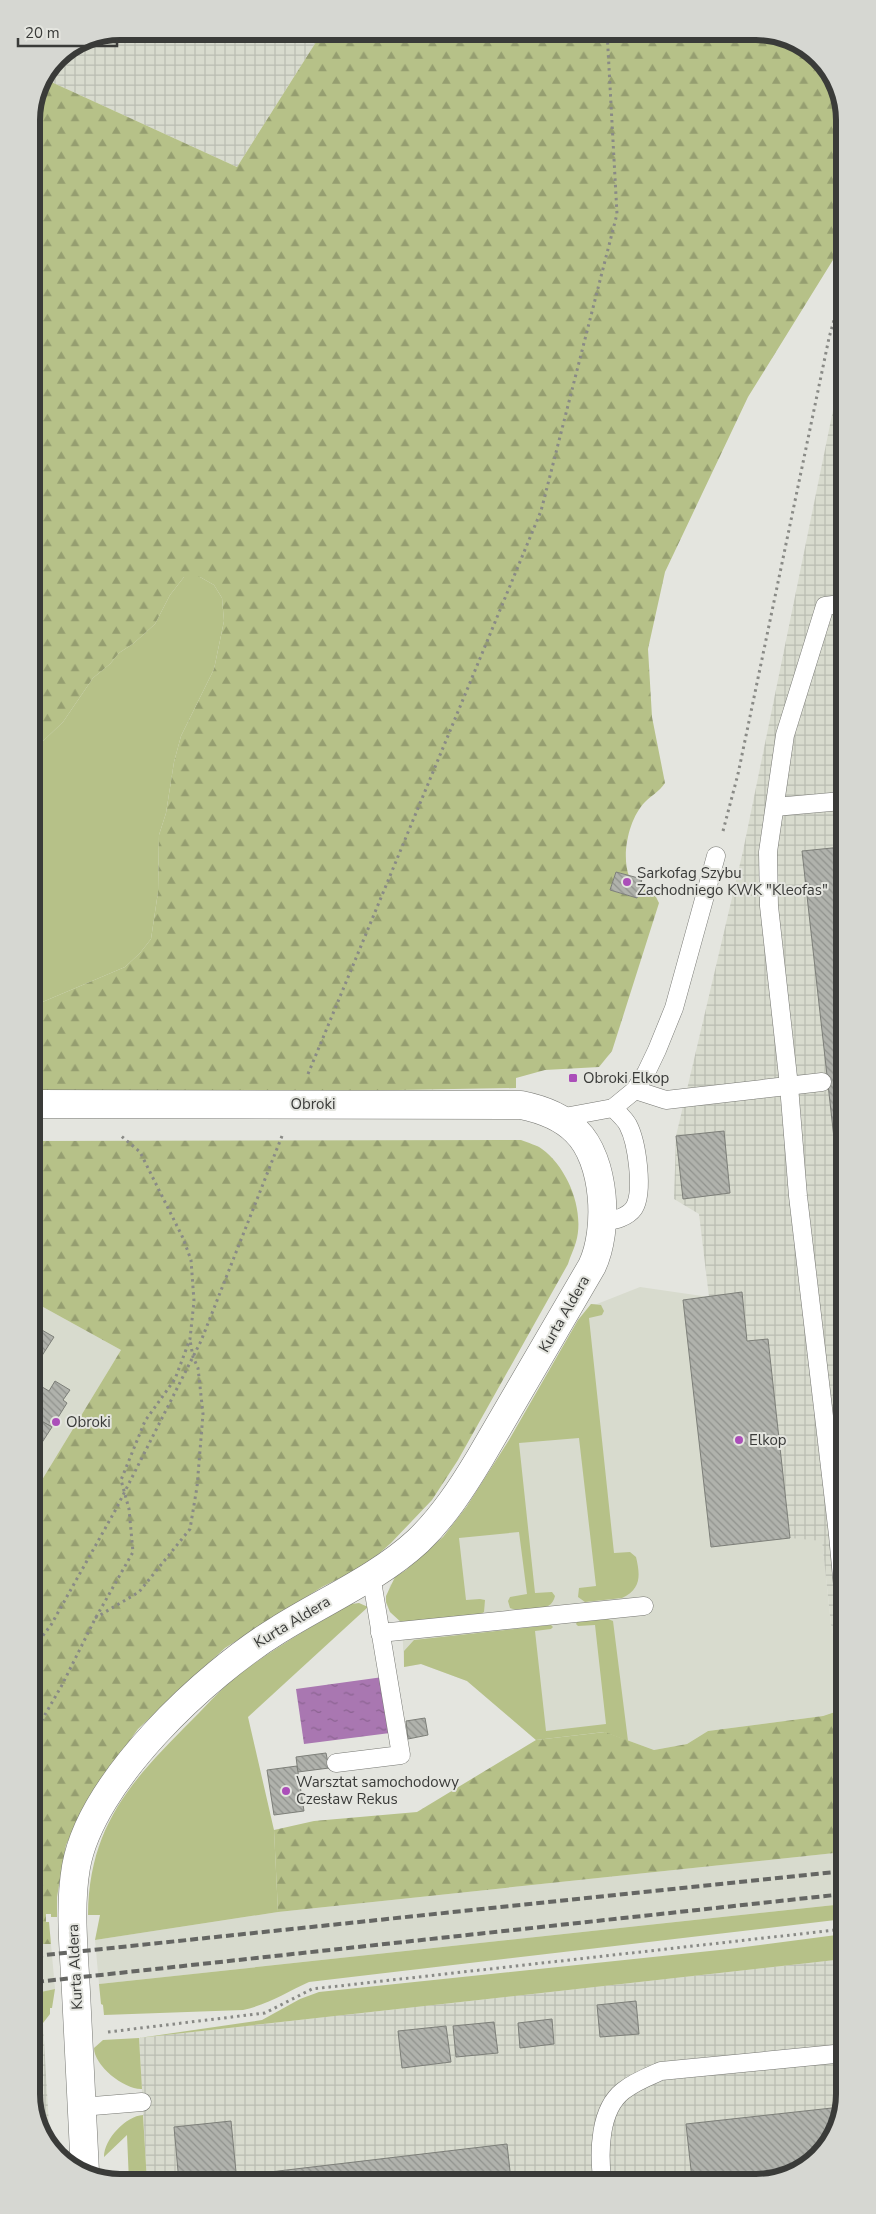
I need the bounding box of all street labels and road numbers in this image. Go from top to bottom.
street label: Obroki [291,1094,335,1114]
street label: Kurta Aldera [534,1272,594,1356]
street label: Kurta Aldera [250,1591,334,1653]
street label: Kurta Aldera [63,1924,87,2010]

